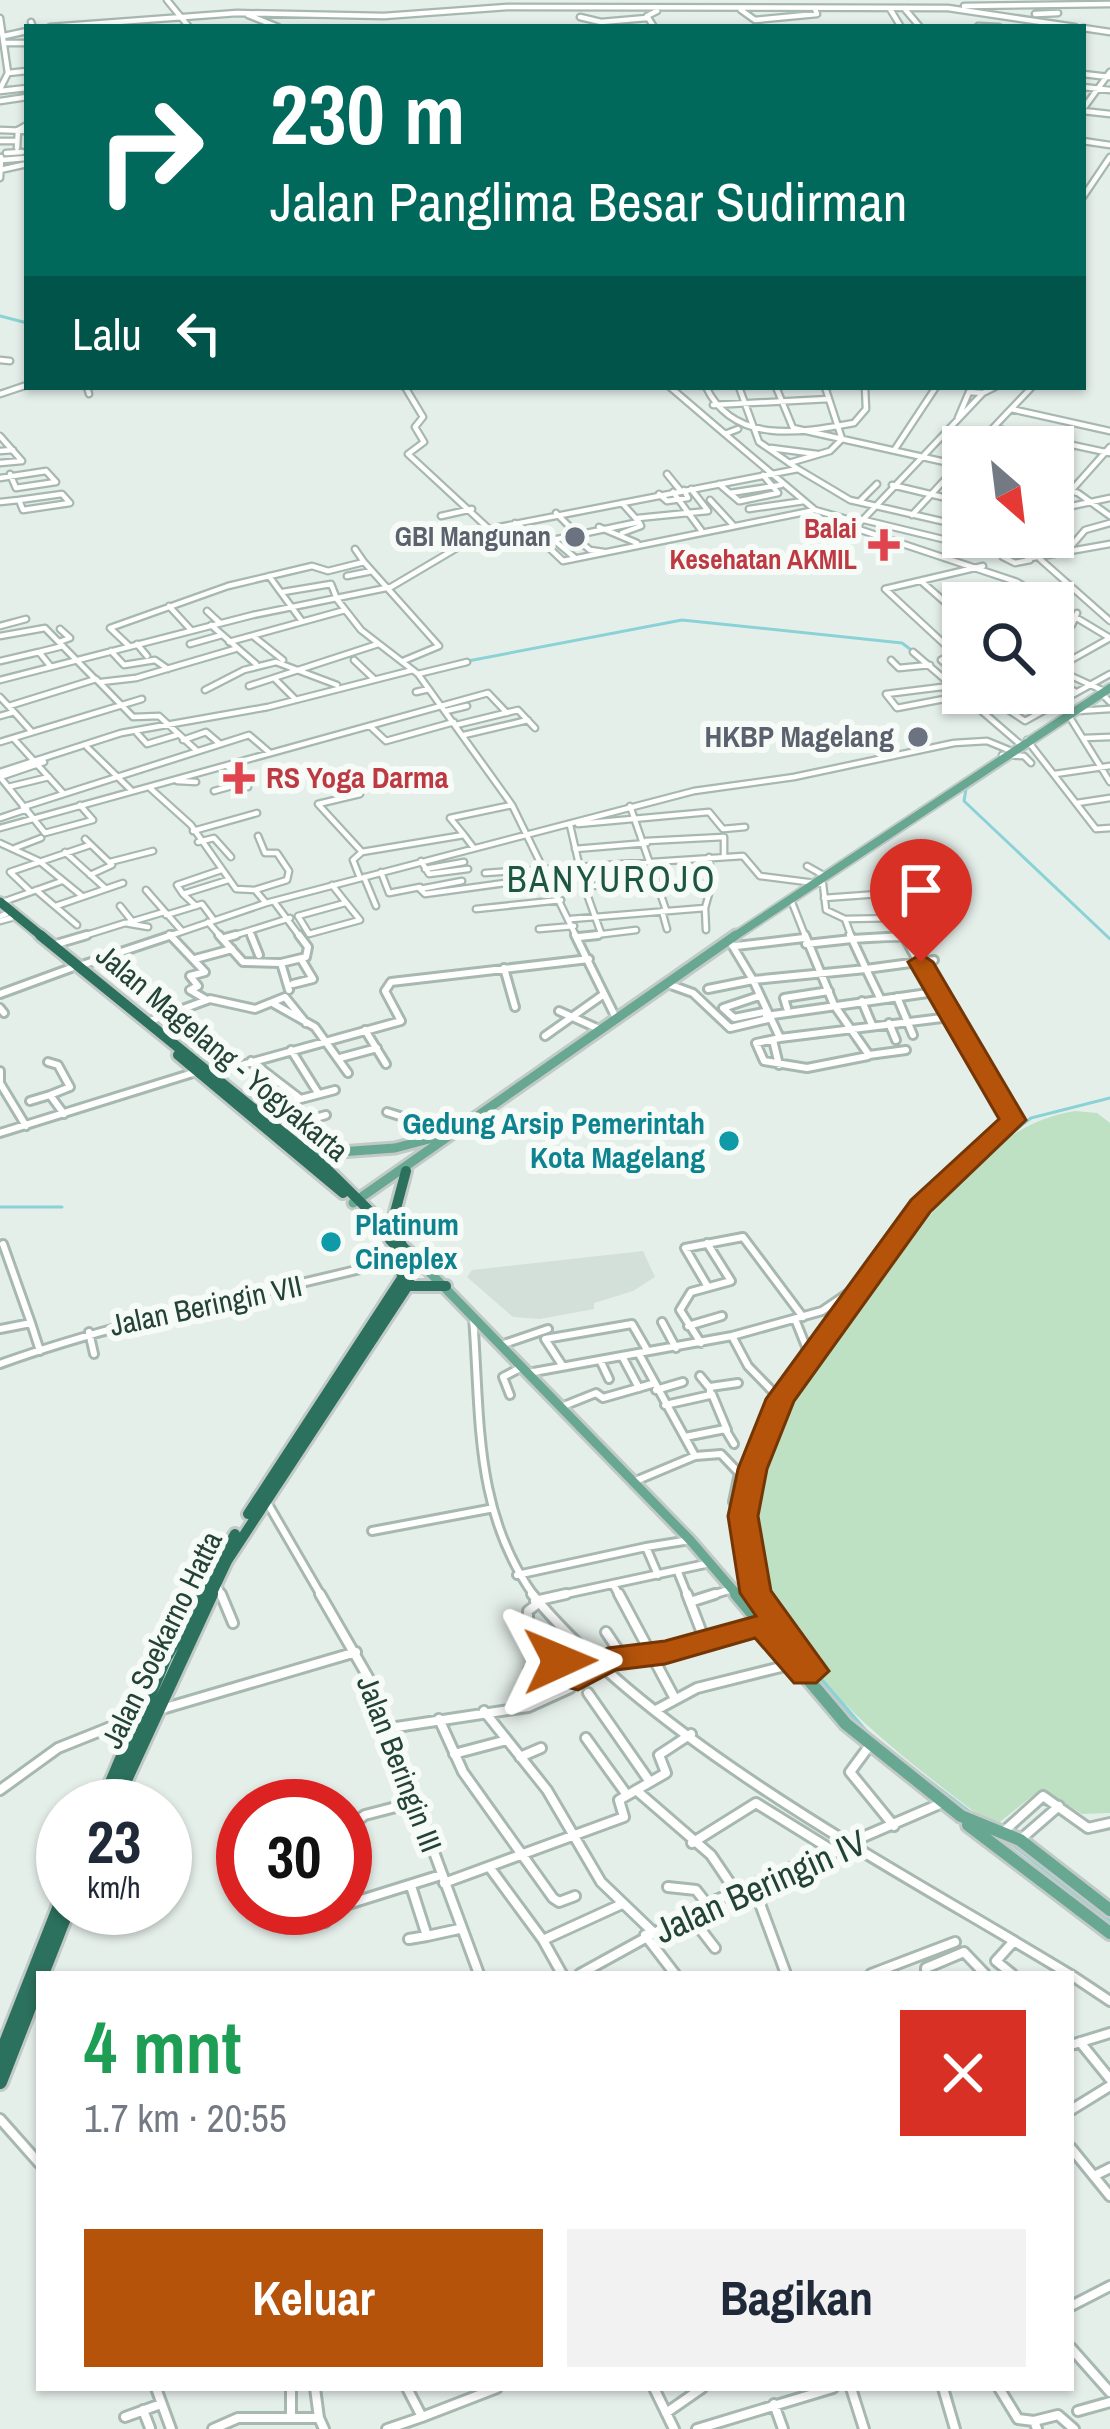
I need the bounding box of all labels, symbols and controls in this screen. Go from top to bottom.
text: 230 m [270,57,465,170]
icon: right [72,72,228,228]
text: Jalan Panglima Besar Sudirman [270,165,907,238]
icon: left [166,300,232,366]
text: Lalu [72,303,142,364]
north arrow [942,426,1074,558]
map controls [942,426,1074,714]
place label: Balai Kesehatan AKMIL [670,510,857,577]
place label: GBI Mangunan [395,518,551,554]
marker: GBI Mangunan [562,524,588,550]
marker: Balai Kesehatan AKMIL [868,529,900,561]
button: search [942,582,1074,714]
place label: HKBP Magelang [704,716,894,756]
marker: HKBP Magelang [905,724,931,750]
place label: RS Yoga Darma [266,757,449,797]
marker: RS Yoga Darma [223,762,255,794]
pin [870,839,972,962]
district label: BANYUROJO [507,855,717,903]
icon: arrive [888,857,954,923]
street label: Jalan Magelang - Yogyakarta [88,935,357,1170]
place label: Gedung Arsip Pemerintah Kota Magelang [402,1103,705,1177]
marker: Gedung Arsip Pemerintah Kota Magelang [716,1128,742,1154]
place label: Platinum Cineplex [355,1204,459,1278]
marker: Platinum Cineplex [318,1229,344,1255]
street label: Jalan Beringin VII [106,1265,306,1345]
street label: Jalan Soekarno Hatta [91,1524,231,1755]
position arrow [497,1598,623,1724]
street label: Jalan Beringin III [348,1670,452,1858]
speed limit sign: 30 [216,1779,372,1935]
text: 23 [87,1801,141,1882]
street label: Jalan Beringin IV [647,1818,873,1954]
text: km/h [87,1867,141,1907]
text: 4 mnt [84,1998,241,2095]
button: close [900,2010,1026,2136]
text: 1.7 km · 20:55 [84,2092,287,2144]
button: Keluar [84,2229,543,2367]
button: Bagikan [567,2229,1026,2367]

